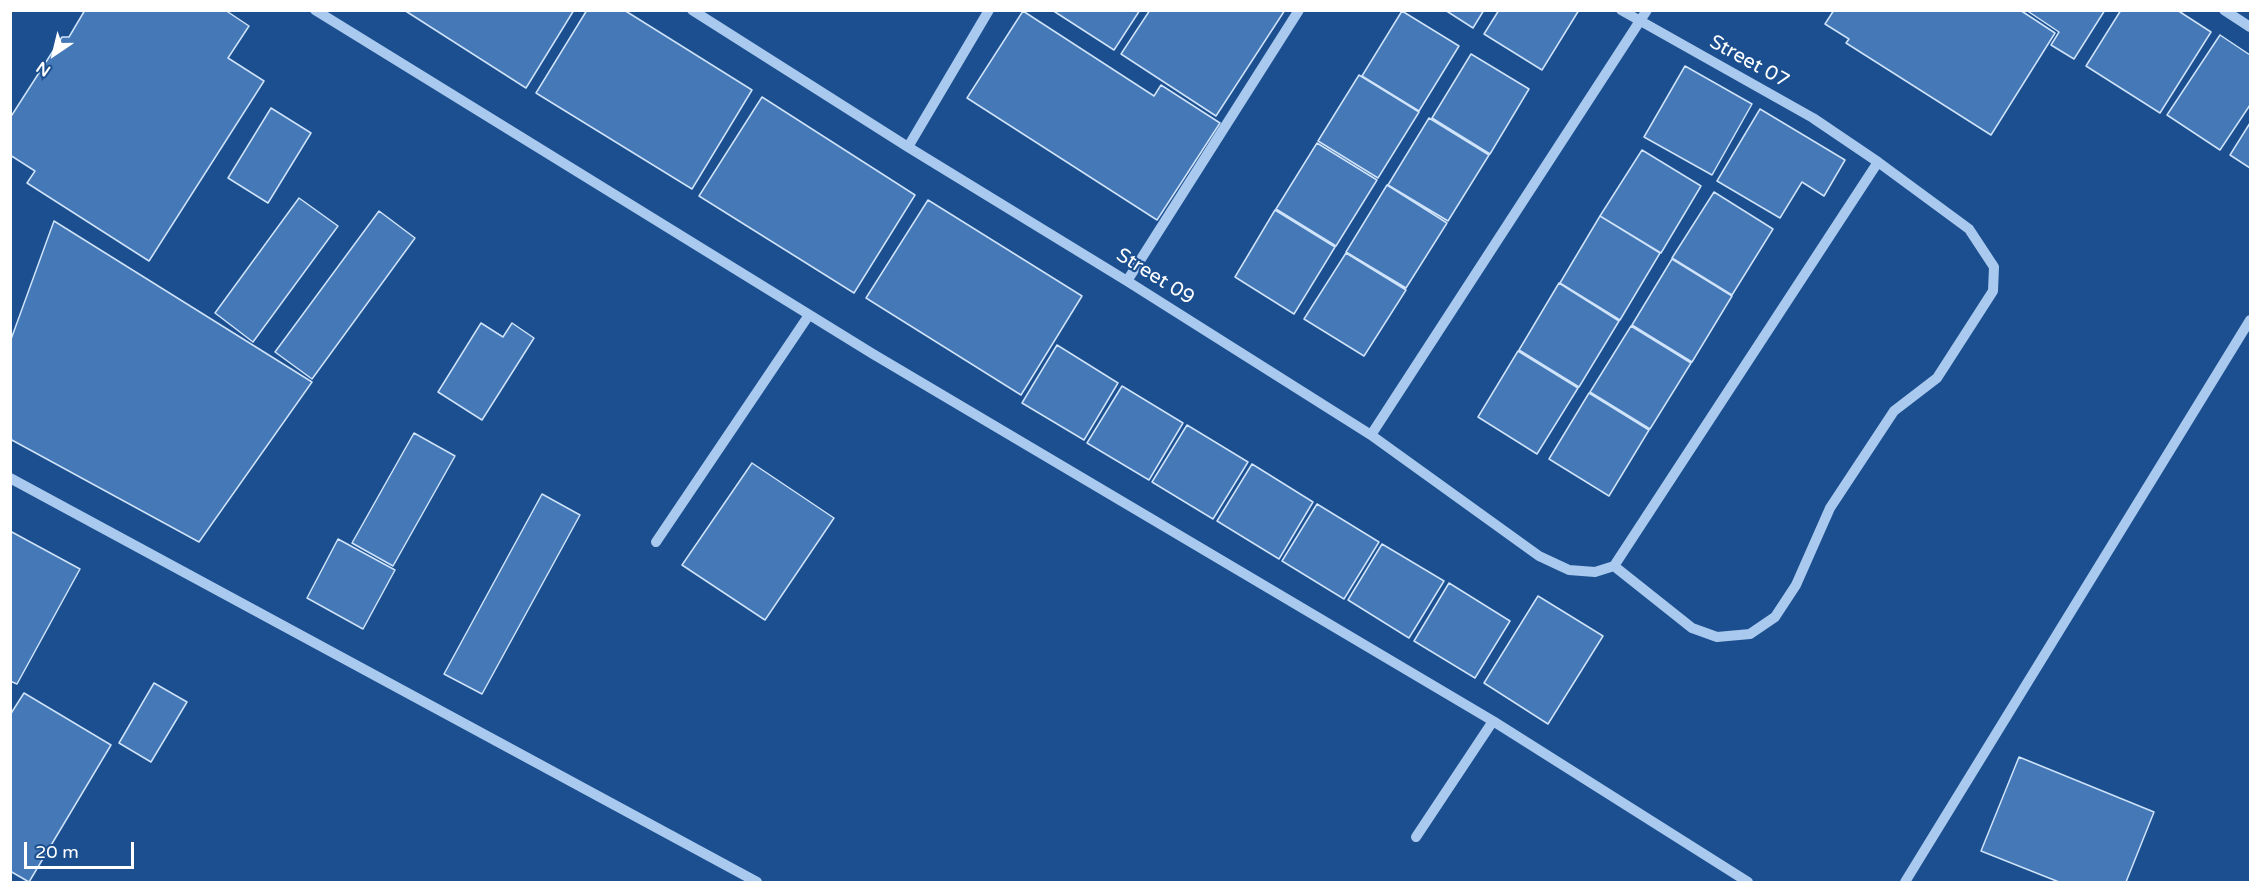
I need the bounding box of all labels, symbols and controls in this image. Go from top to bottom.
north arrow [24,24,84,84]
street label: Street 07 [1705,30,1793,94]
text: N [33,57,55,81]
street label: Street 09 [1112,244,1198,310]
scale bar [27,830,136,868]
text: 20 m [35,841,79,863]

